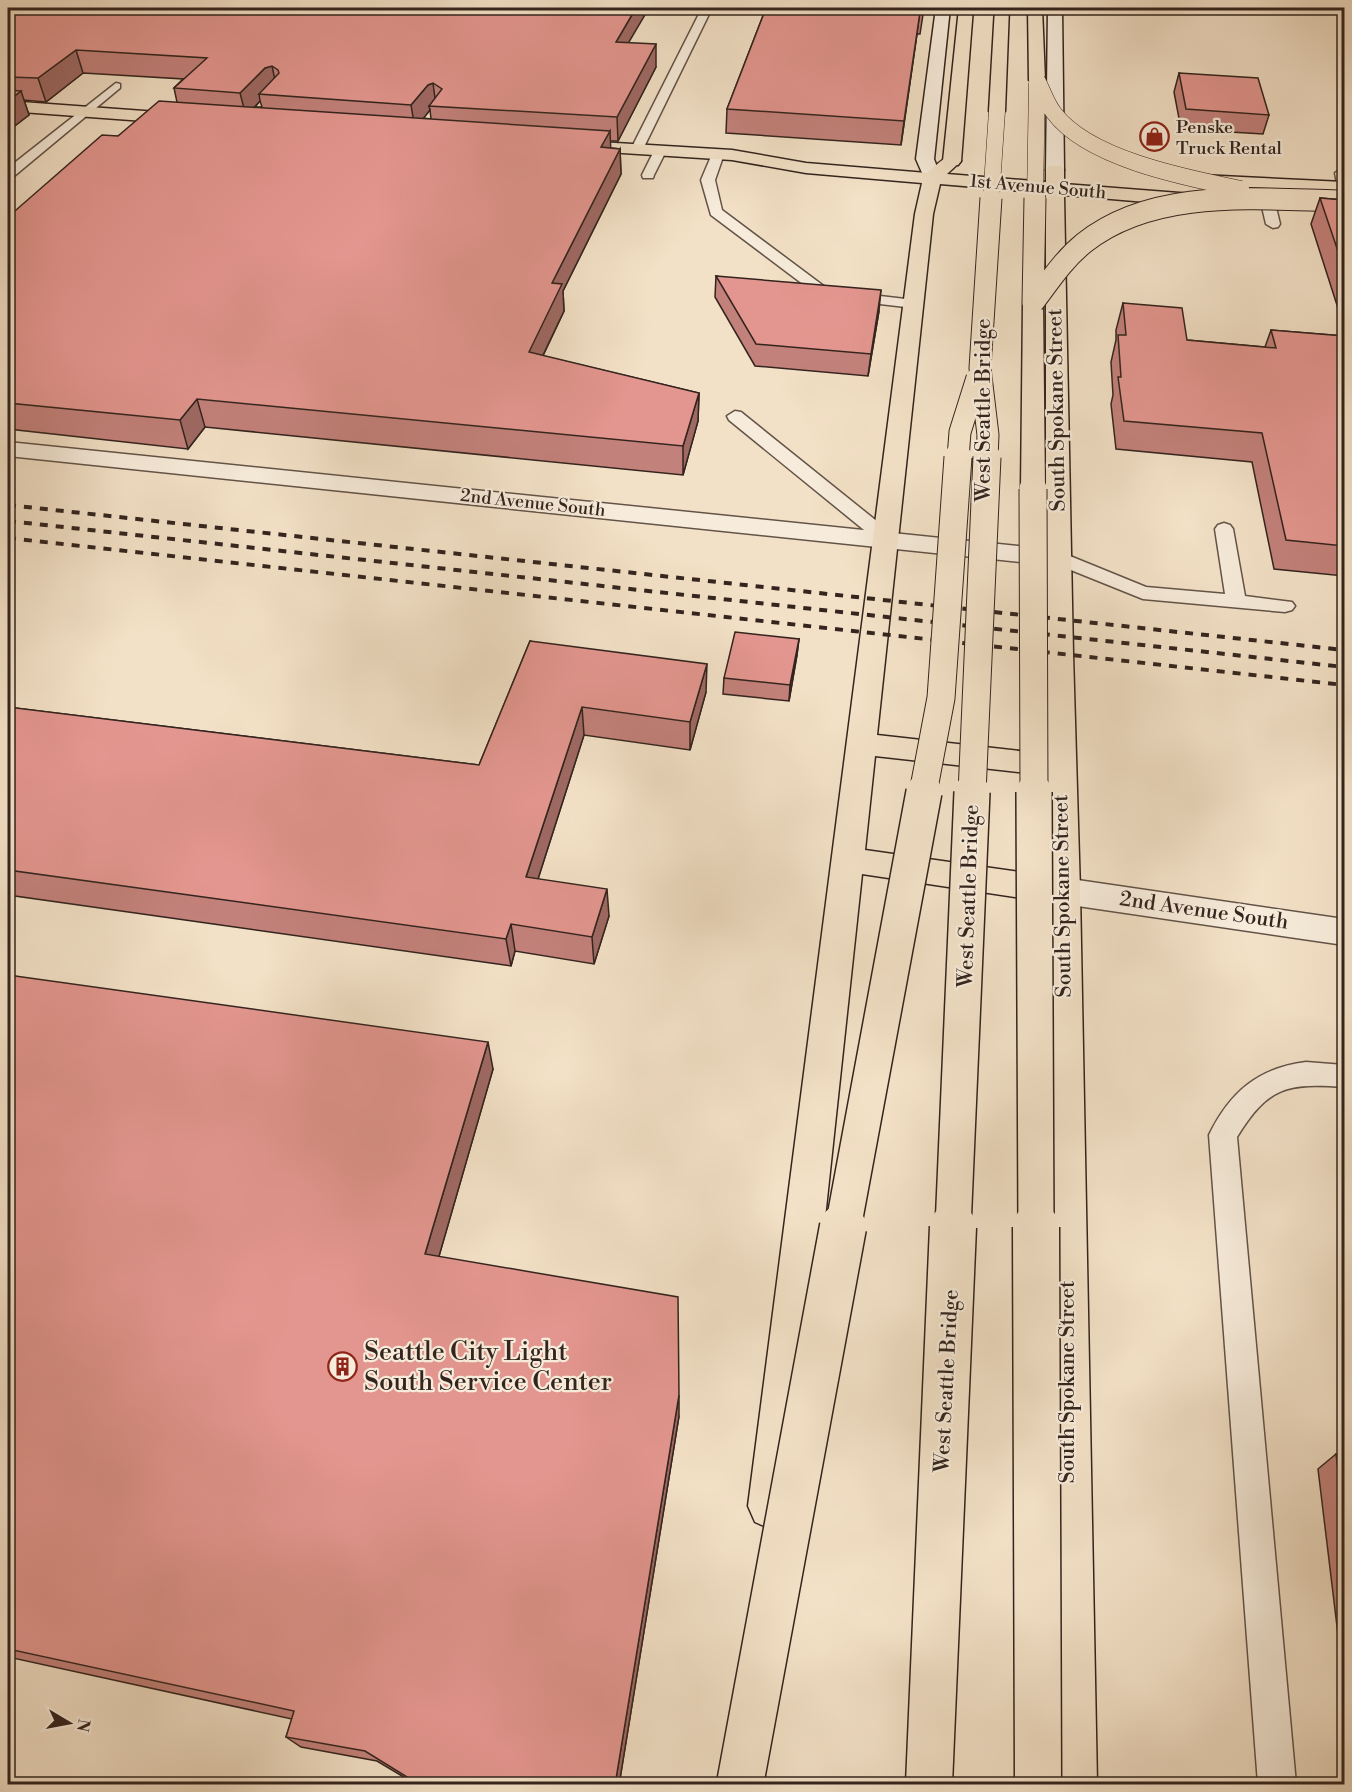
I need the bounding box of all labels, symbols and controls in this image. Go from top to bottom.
place label: Penske Truck Rental [1176,116,1283,160]
shop icon: Penske Truck Rental [1139,121,1171,153]
street label: 1st Avenue South [969,170,1107,204]
street label: South Spokane Street [1042,308,1072,512]
street label: West Seattle Bridge [971,318,997,503]
street label: 2nd Avenue South [459,484,607,522]
street label: South Spokane Street [1048,794,1078,998]
street label: West Seattle Bridge [953,804,985,989]
street label: 2nd Avenue South [1118,886,1291,936]
street label: South Spokane Street [1055,1280,1081,1484]
street label: West Seattle Bridge [929,1289,965,1474]
place label: Seattle City Light South Service Center [364,1336,612,1398]
building icon: Seattle City Light South Service Center [327,1351,359,1383]
north arrow [39,1693,99,1753]
text: N [72,1717,94,1734]

